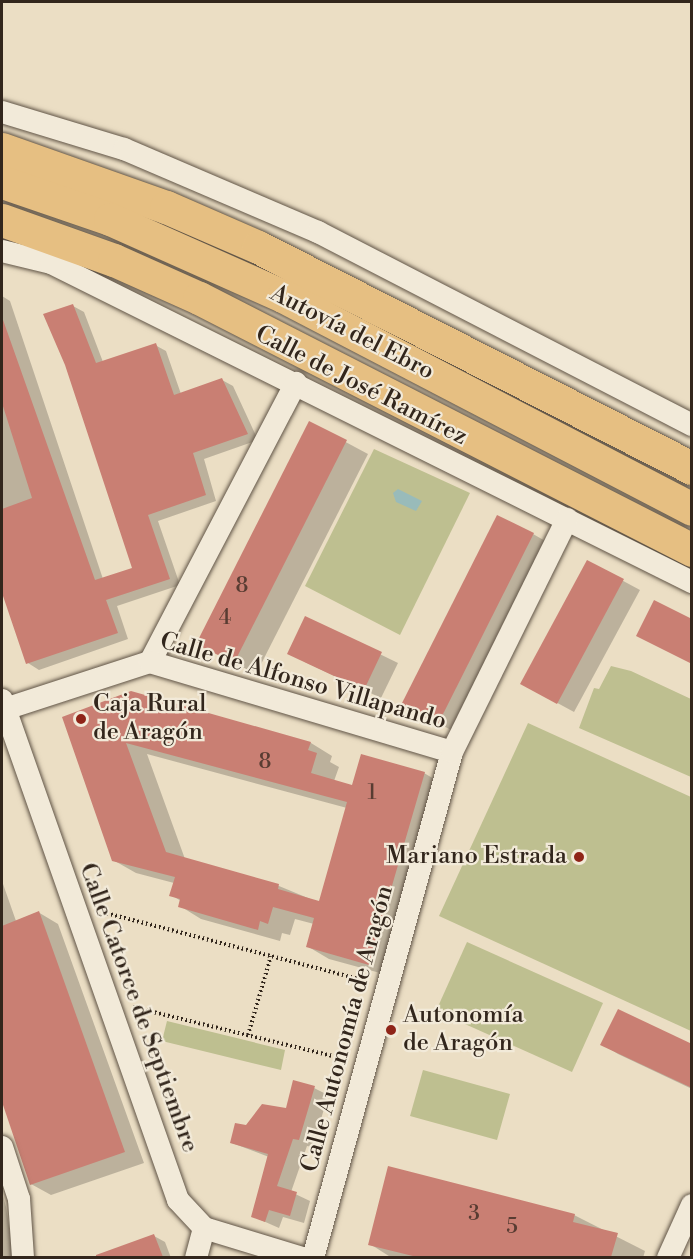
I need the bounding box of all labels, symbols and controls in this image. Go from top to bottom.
street label: Autovía del Ebro [265,279,439,387]
street label: Calle de José Ramírez [250,320,472,452]
house number: 8 [236,573,248,599]
house number: 4 [219,605,231,631]
street label: Calle de Alfonso Villapando [156,627,450,737]
place label: Caja Rural de Aragón [93,691,206,747]
marker: Caja Rural de Aragón [74,712,88,726]
house number: 8 [259,749,271,775]
house number: 1 [367,780,377,806]
place label: Mariano Estrada [386,843,567,871]
marker: Mariano Estrada [572,850,586,864]
street label: Calle Catorce de Septiembre [72,860,204,1156]
street label: Calle Autonomía de Aragón [296,883,400,1175]
place label: Autonomía de Aragón [403,1002,524,1058]
marker: Autonomía de Aragón [384,1023,398,1037]
house number: 3 [468,1201,480,1227]
house number: 5 [506,1214,518,1240]

